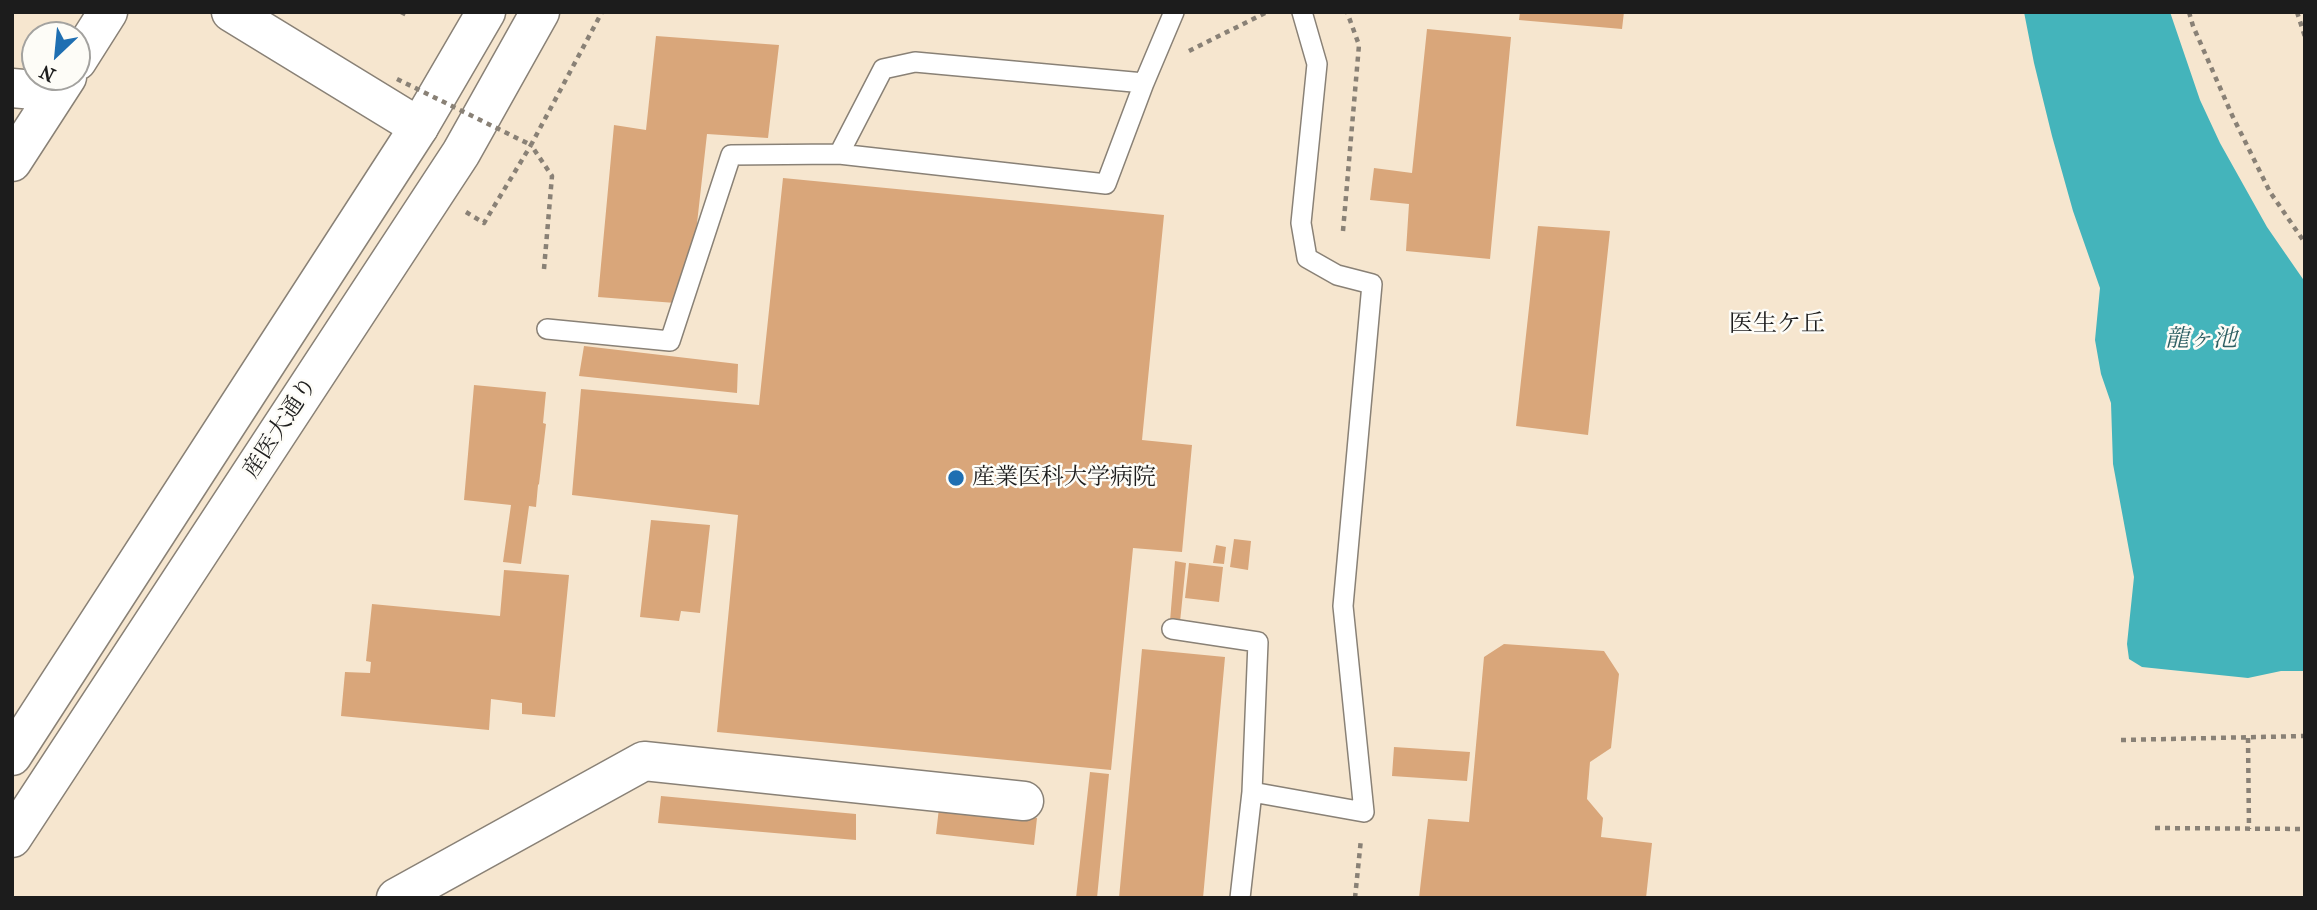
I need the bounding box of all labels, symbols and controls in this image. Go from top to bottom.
north arrow [21,21,91,91]
text: N [36,60,59,86]
district label: 医生ケ丘 [1729,311,1825,339]
water label: 龍ヶ池 [2165,326,2237,354]
street label: 産医大通り [238,372,324,484]
place label: 産業医科大学病院 [972,464,1156,492]
marker: 産業医科大学病院 [946,468,966,488]

